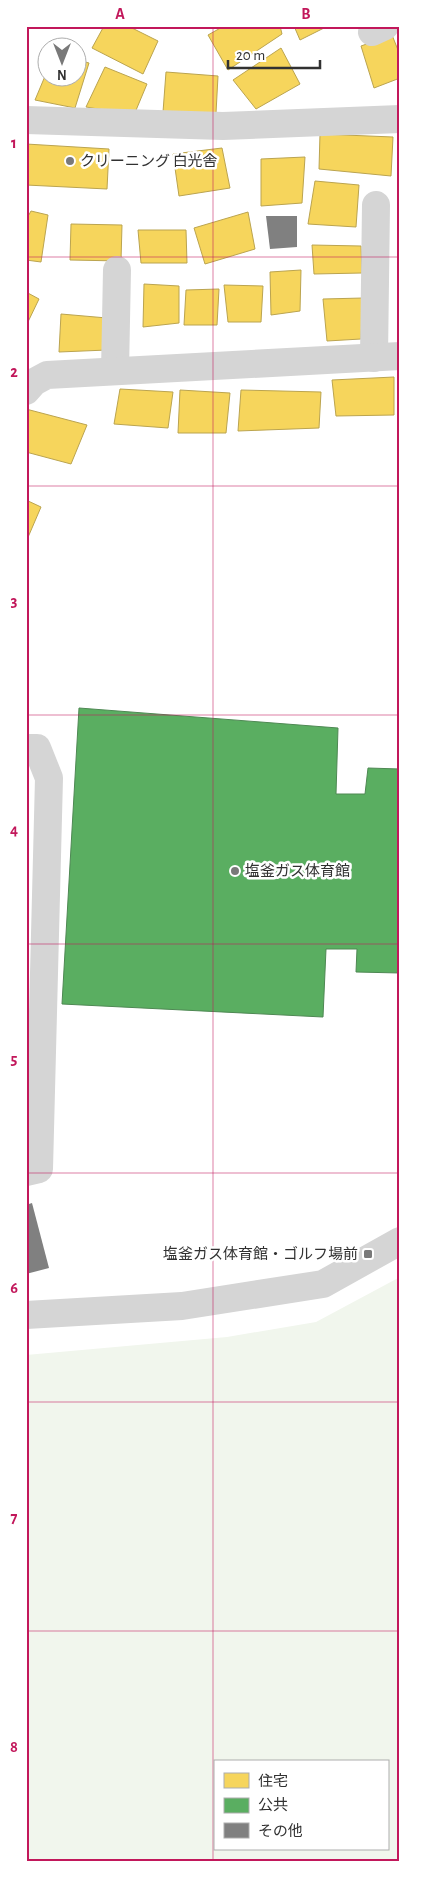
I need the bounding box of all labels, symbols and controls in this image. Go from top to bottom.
text: A [115,6,125,22]
text: B [301,6,311,22]
north arrow [38,38,88,88]
scale bar [228,38,321,70]
text: 20 m [236,48,265,63]
text: N [57,67,67,81]
text: 1 [11,135,17,151]
place label: クリーニング 白光舎 [80,153,217,169]
marker: クリーニング 白光舎 [64,155,76,167]
text: 2 [10,364,18,380]
text: 3 [11,593,18,609]
text: 4 [10,822,18,838]
place label: 塩釜ガス体育館 [245,862,350,879]
marker: 塩釜ガス体育館 [229,865,241,877]
text: 5 [11,1051,18,1067]
place label: 塩釜ガス体育館・ゴルフ場前 [163,1245,358,1262]
marker: 塩釜ガス体育館・ゴルフ場前 [362,1248,374,1260]
text: 6 [10,1280,18,1296]
text: 7 [11,1510,18,1526]
text: 8 [10,1739,18,1755]
legend [214,1760,388,1850]
text: 住宅 [258,1773,288,1789]
text: 公共 [258,1797,288,1813]
text: その他 [258,1823,303,1839]

